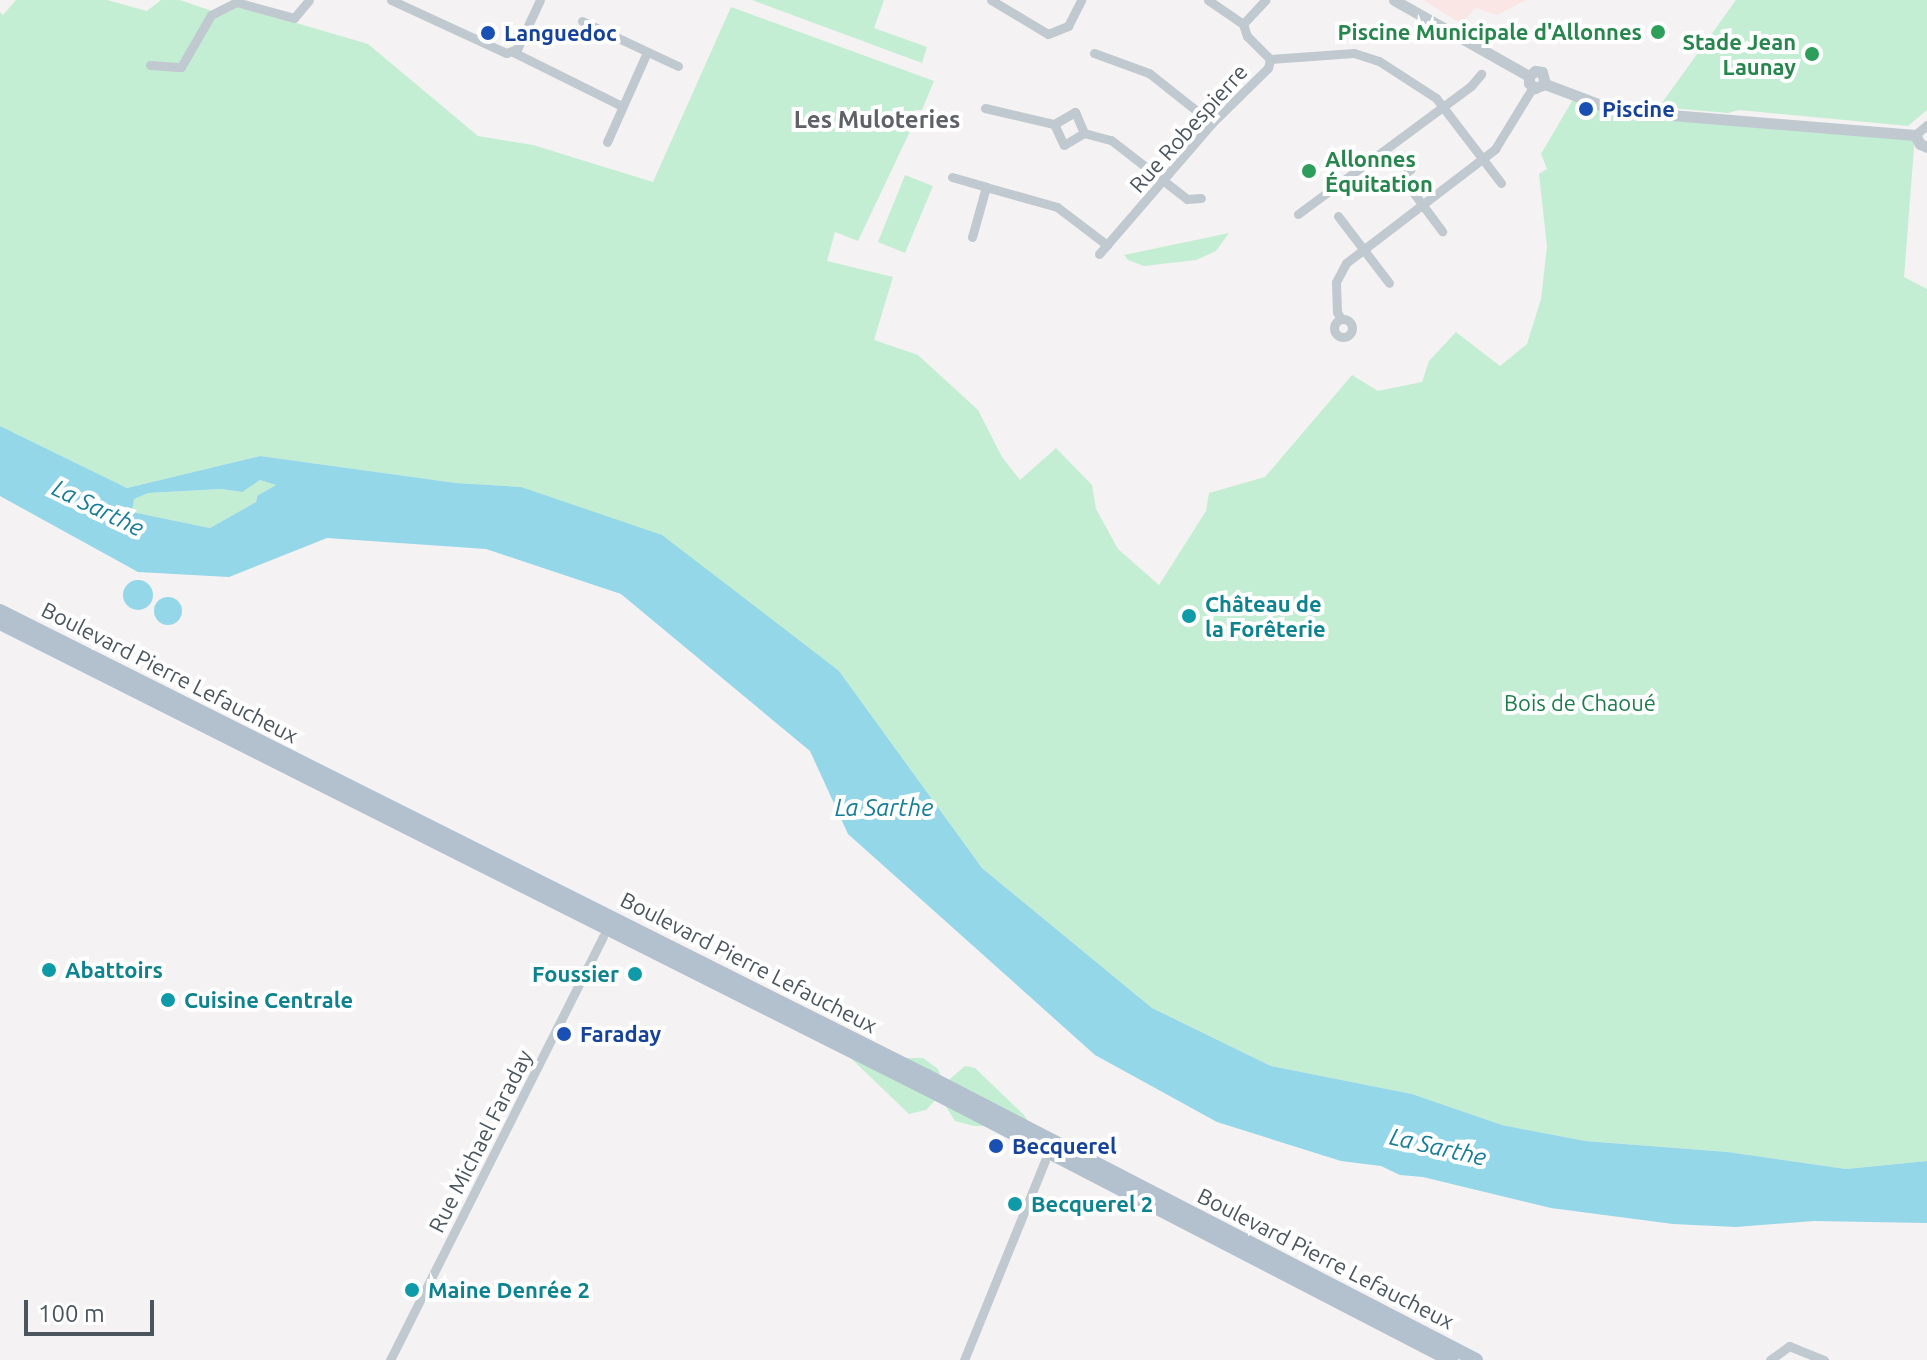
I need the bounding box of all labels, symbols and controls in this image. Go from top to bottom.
place label: Piscine Municipale d'Allonnes [1338,19,1642,45]
place label: Languedoc [504,20,617,46]
marker: Piscine Municipale d'Allonnes [1649,23,1667,41]
marker: Languedoc [479,24,497,42]
place label: Stade Jean Launay [1682,28,1796,80]
marker: Stade Jean Launay [1803,45,1821,63]
street label: Rue Robespierre [1123,58,1253,198]
place label: Piscine [1602,96,1675,122]
marker: Piscine [1577,100,1595,118]
district label: Les Muloteries [794,106,960,134]
place label: Allonnes Équitation [1325,145,1433,196]
marker: Allonnes Équitation [1300,162,1318,180]
water label: La Sarthe [47,473,149,543]
place label: Château de la Forêterie [1205,590,1326,642]
street label: Boulevard Pierre Lefaucheux [37,596,303,748]
marker: Château de la Forêterie [1180,607,1198,625]
park label: Bois de Chaoué [1504,690,1656,716]
water label: La Sarthe [835,794,933,822]
street label: Boulevard Pierre Lefaucheux [616,886,882,1038]
place label: Abattoirs [65,957,163,983]
marker: Abattoirs [40,961,58,979]
place label: Foussier [532,961,619,987]
marker: Foussier [626,965,644,983]
place label: Cuisine Centrale [184,987,353,1013]
marker: Cuisine Centrale [159,991,177,1009]
place label: Faraday [580,1021,661,1047]
marker: Faraday [555,1025,573,1043]
street label: Rue Michael Faraday [423,1045,537,1237]
water label: La Sarthe [1387,1122,1489,1172]
place label: Becquerel [1012,1133,1117,1159]
marker: Becquerel [987,1137,1005,1155]
street label: Boulevard Pierre Lefaucheux [1193,1182,1459,1334]
place label: Becquerel 2 [1031,1191,1153,1217]
marker: Becquerel 2 [1006,1195,1024,1213]
place label: Maine Denrée 2 [428,1277,590,1303]
marker: Maine Denrée 2 [403,1281,421,1299]
scale bar [28,1284,158,1334]
text: 100 m [38,1300,105,1327]

